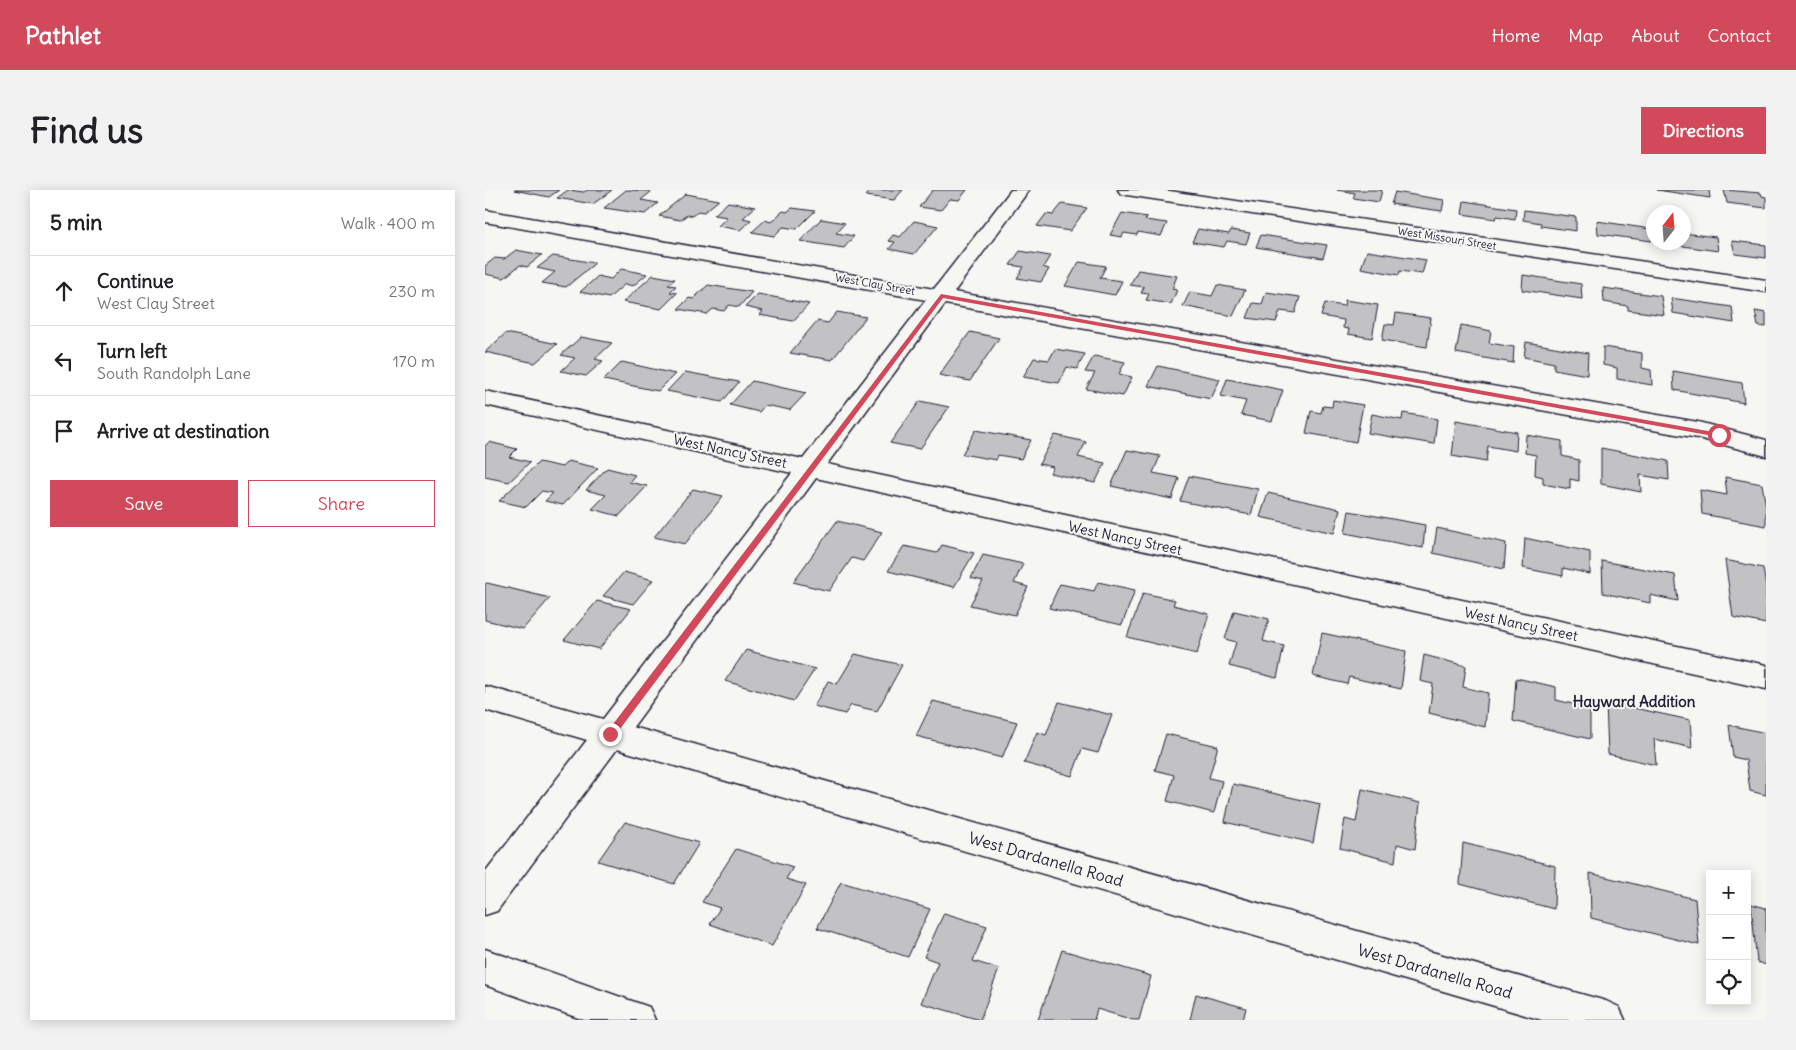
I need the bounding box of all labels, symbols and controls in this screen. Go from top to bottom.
text: Pathlet [25,20,101,50]
text: Home [1492,24,1540,47]
text: Map [1568,24,1603,47]
text: About [1631,24,1679,47]
text: Contact [1707,24,1771,47]
button: Directions [1641,107,1766,154]
text: Find us [30,108,143,152]
north arrow [1646,205,1691,250]
text: 5 min [50,209,102,236]
text: Walk · 400 m [341,213,435,233]
street label: West Missouri Street [1397,223,1498,253]
text: Continue [97,269,174,293]
street label: West Clay Street [834,270,916,298]
icon: ahead [50,277,78,305]
text: 230 m [389,281,435,301]
text: West Clay Street [97,293,215,313]
text: Turn left [97,339,167,363]
icon: left [50,347,78,375]
text: 170 m [392,351,435,371]
text: South Randolph Lane [97,363,251,383]
icon: arrive [50,417,78,445]
text: Arrive at destination [97,419,270,443]
route start [1708,424,1731,447]
street label: West Nancy Street [672,430,789,472]
button: Save [50,480,238,527]
button: Share [248,480,435,527]
street label: West Nancy Street [1067,517,1184,559]
street label: West Nancy Street [1463,603,1580,645]
district label: Hayward Addition [1573,692,1696,712]
route end [599,723,622,746]
street label: West Dardanella Road [966,827,1126,891]
map controls [1706,870,1751,1005]
button: + [1706,870,1751,915]
button: − [1706,915,1751,960]
street label: West Dardanella Road [1355,939,1515,1003]
button: locate [1706,960,1751,1005]

